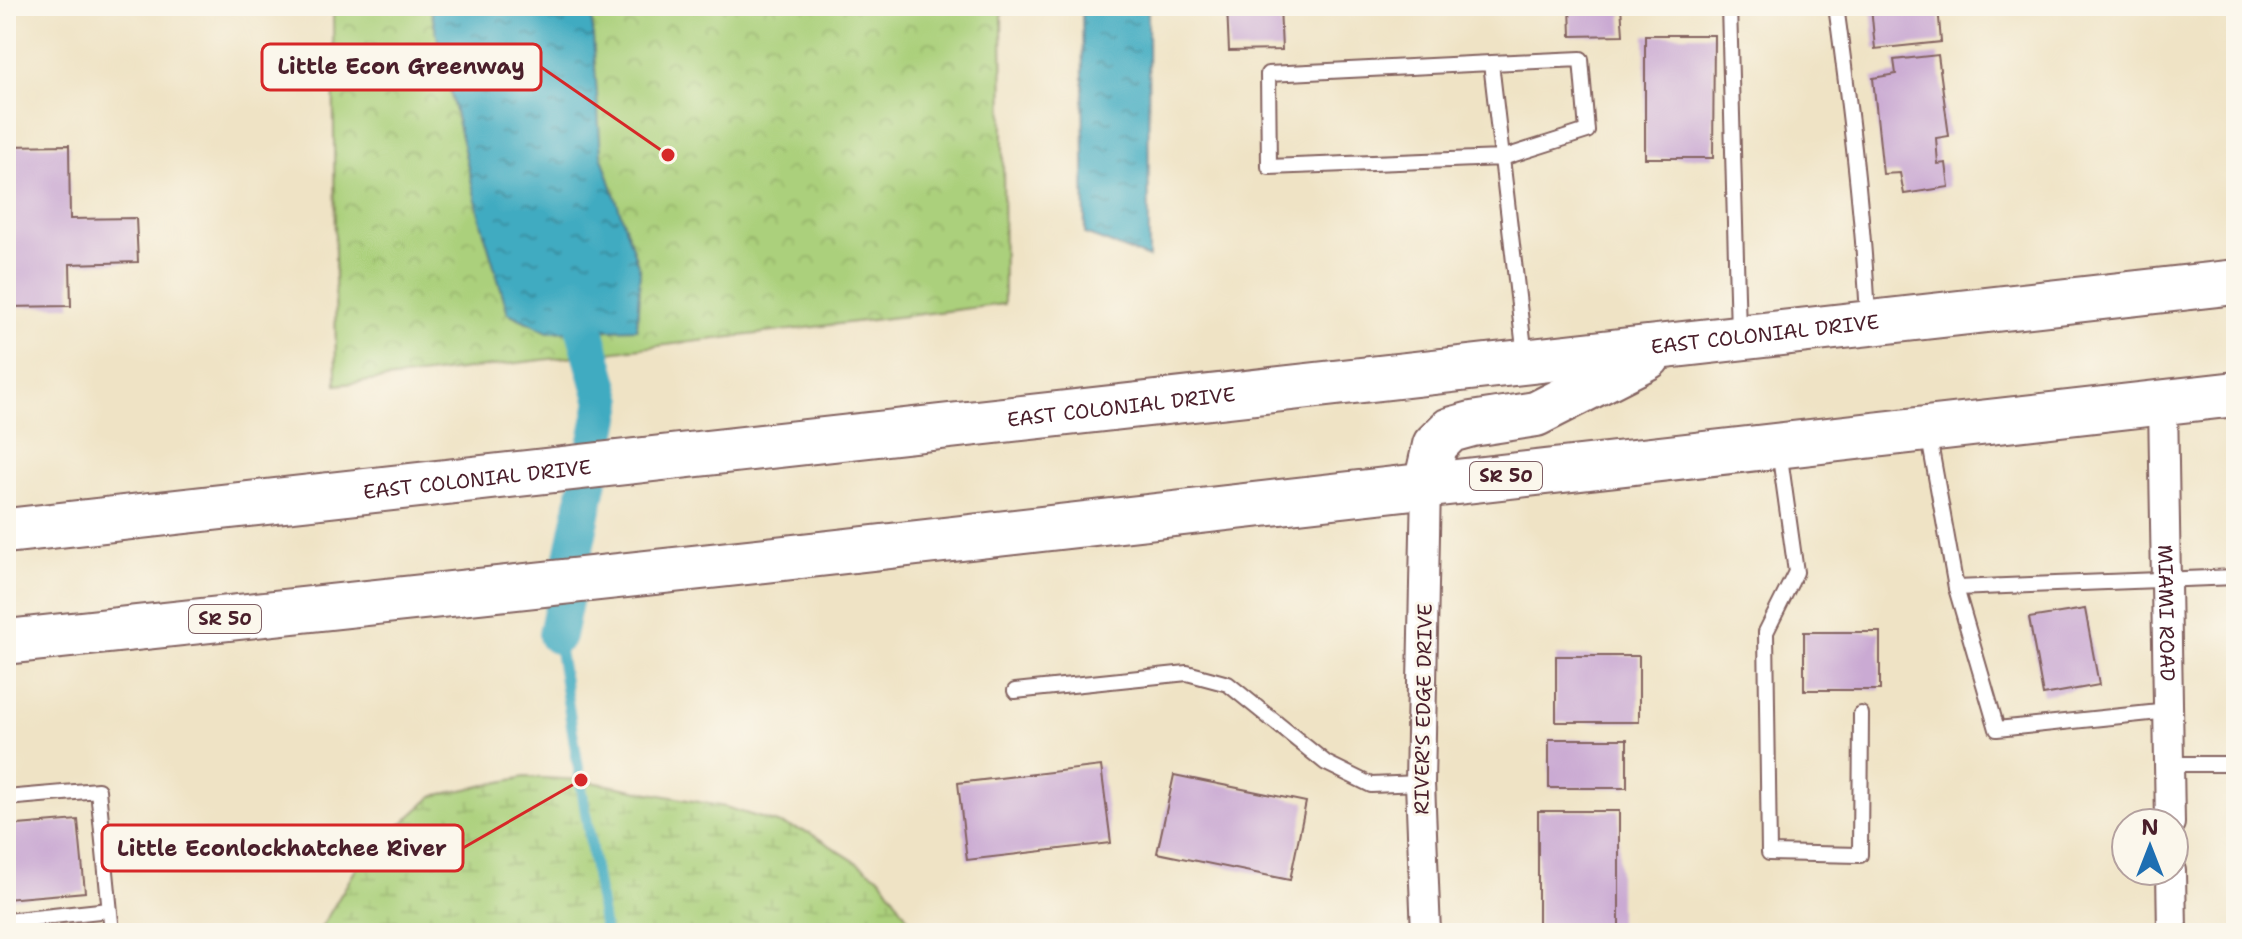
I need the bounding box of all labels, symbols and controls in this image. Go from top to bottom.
callout: Little Econ Greenway [262,44,541,90]
text: Little Econ Greenway [277,52,525,81]
street label: EAST COLONIAL DRIVE [1650,308,1880,360]
street label: EAST COLONIAL DRIVE [1006,381,1237,433]
street label: EAST COLONIAL DRIVE [362,454,593,505]
road number: SR 50 [1470,462,1542,490]
street label: MIAMI ROAD [2152,544,2181,681]
street label: RIVER'S EDGE DRIVE [1408,603,1438,815]
road number: SR 50 [189,605,261,633]
north arrow [2110,807,2190,887]
text: N [2141,813,2159,842]
callout: Little Econlockhatchee River [102,825,463,871]
text: Little Econlockhatchee River [117,834,447,863]

